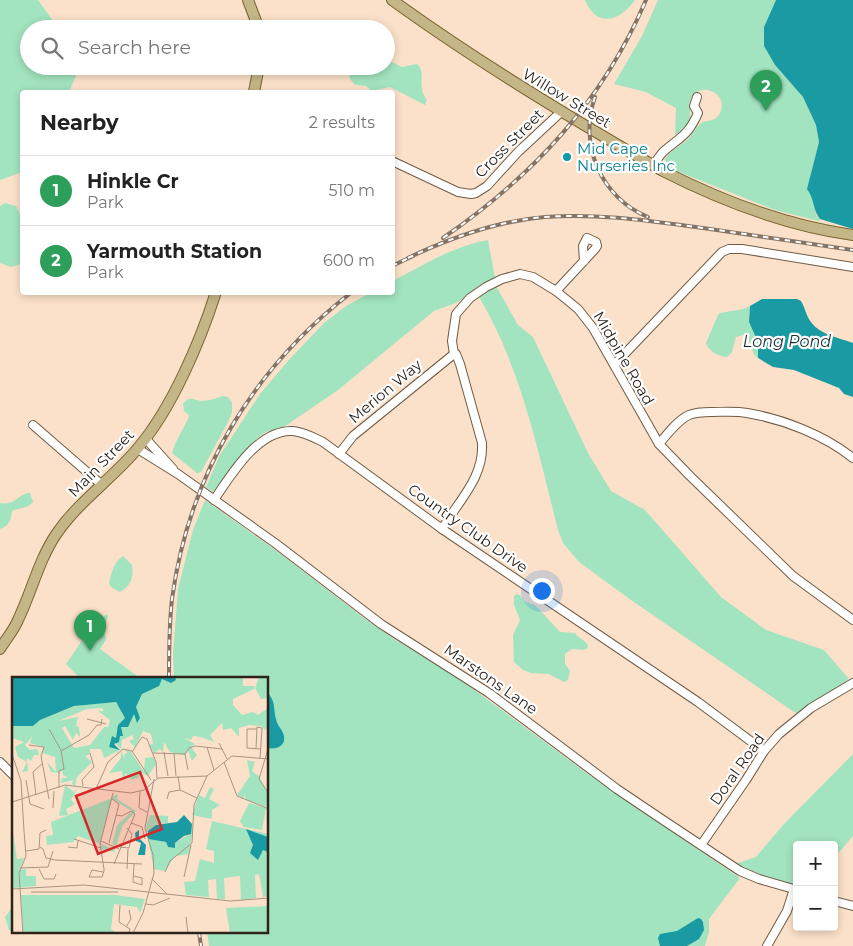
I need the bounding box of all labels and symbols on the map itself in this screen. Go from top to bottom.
street label: Willow Street [519,64,615,132]
pin: 2 [750,70,782,111]
street label: Cross Street [471,105,547,181]
place label: Mid Cape Nurseries Inc [577,139,675,175]
marker: Mid Cape Nurseries Inc [561,151,573,163]
street label: Midpine Road [589,308,659,408]
water label: Long Pond [743,332,831,351]
street label: Merion Way [345,354,426,427]
street label: Main Street [64,425,138,501]
street label: Country Club Drive [404,479,532,577]
your location [529,578,555,604]
pin: 1 [74,610,106,651]
street label: Marstons Lane [441,640,541,718]
inset map [12,677,269,934]
street label: Doral Road [705,729,769,809]

